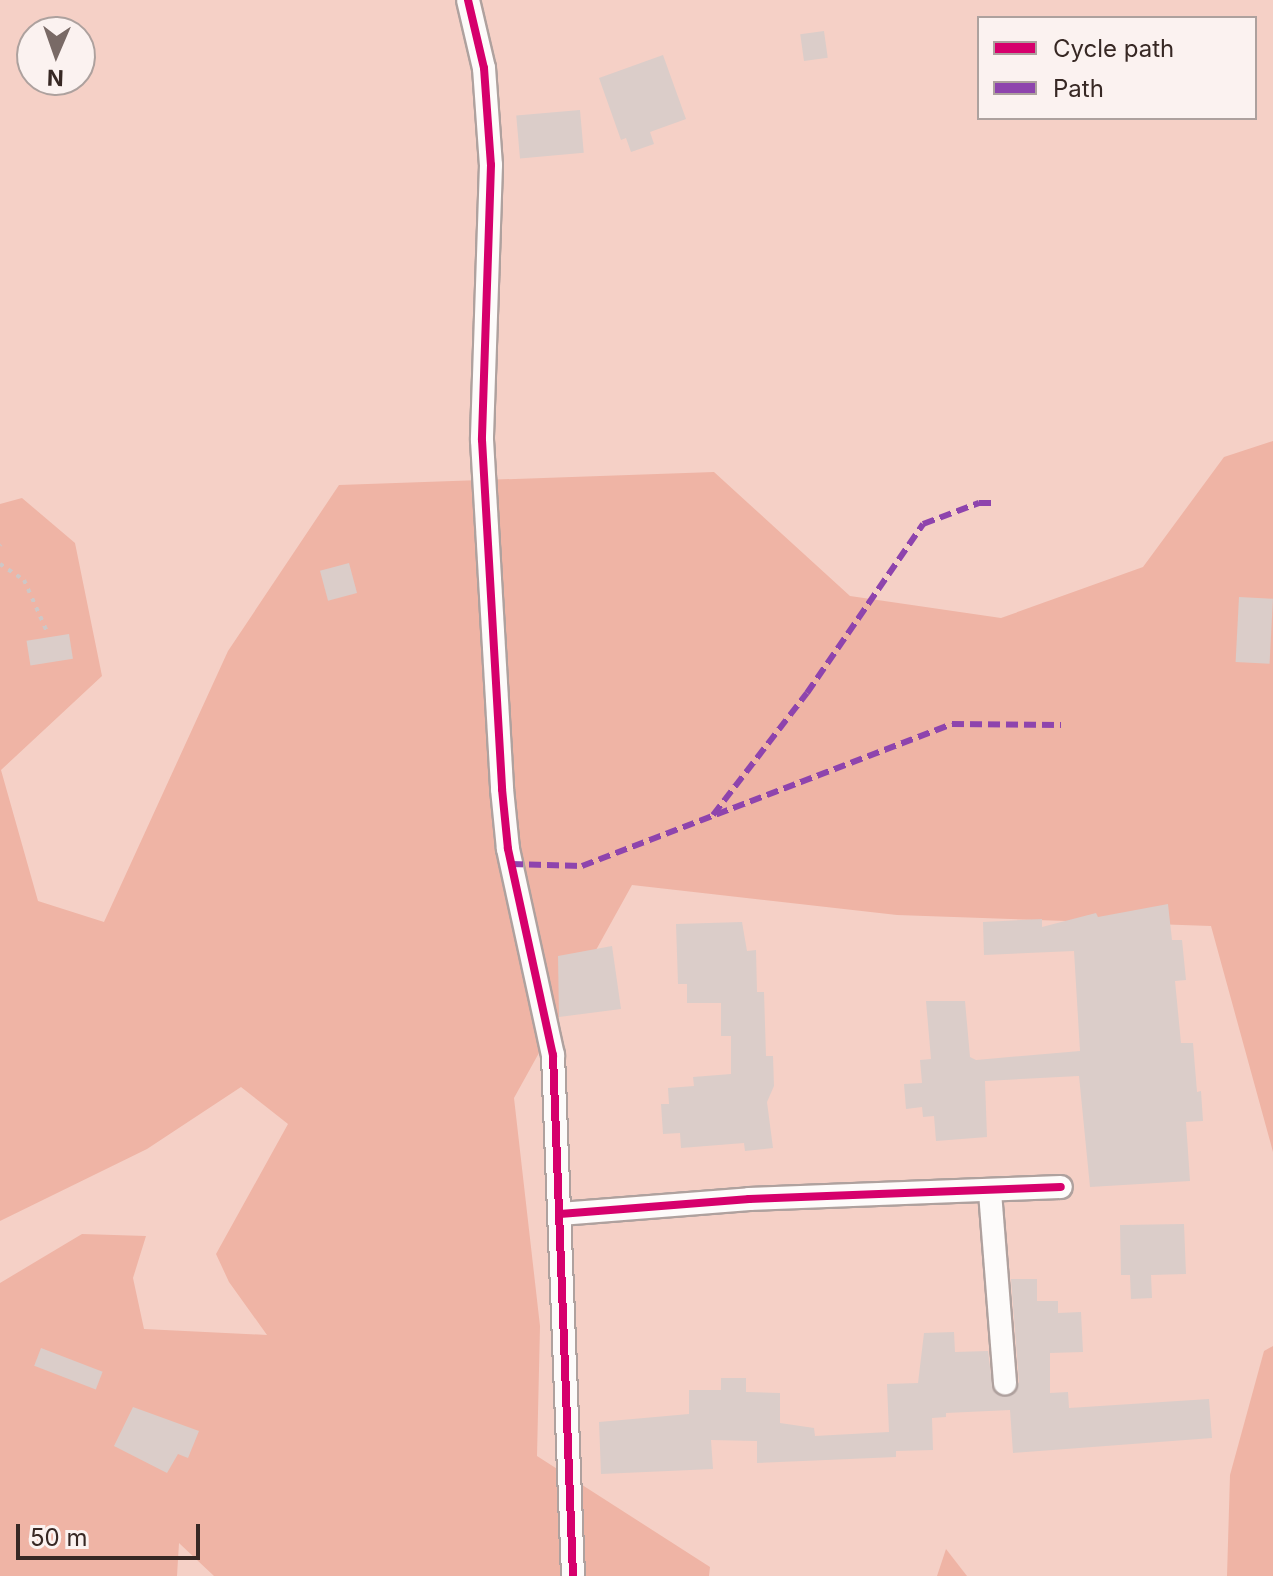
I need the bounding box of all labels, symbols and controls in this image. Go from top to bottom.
north arrow [16,16,96,96]
legend [977,16,1257,120]
text: Cycle path [1053,34,1174,63]
text: N [46,65,64,91]
text: Path [1053,74,1104,103]
scale bar [20,1508,204,1558]
text: 50 m [30,1523,88,1552]

